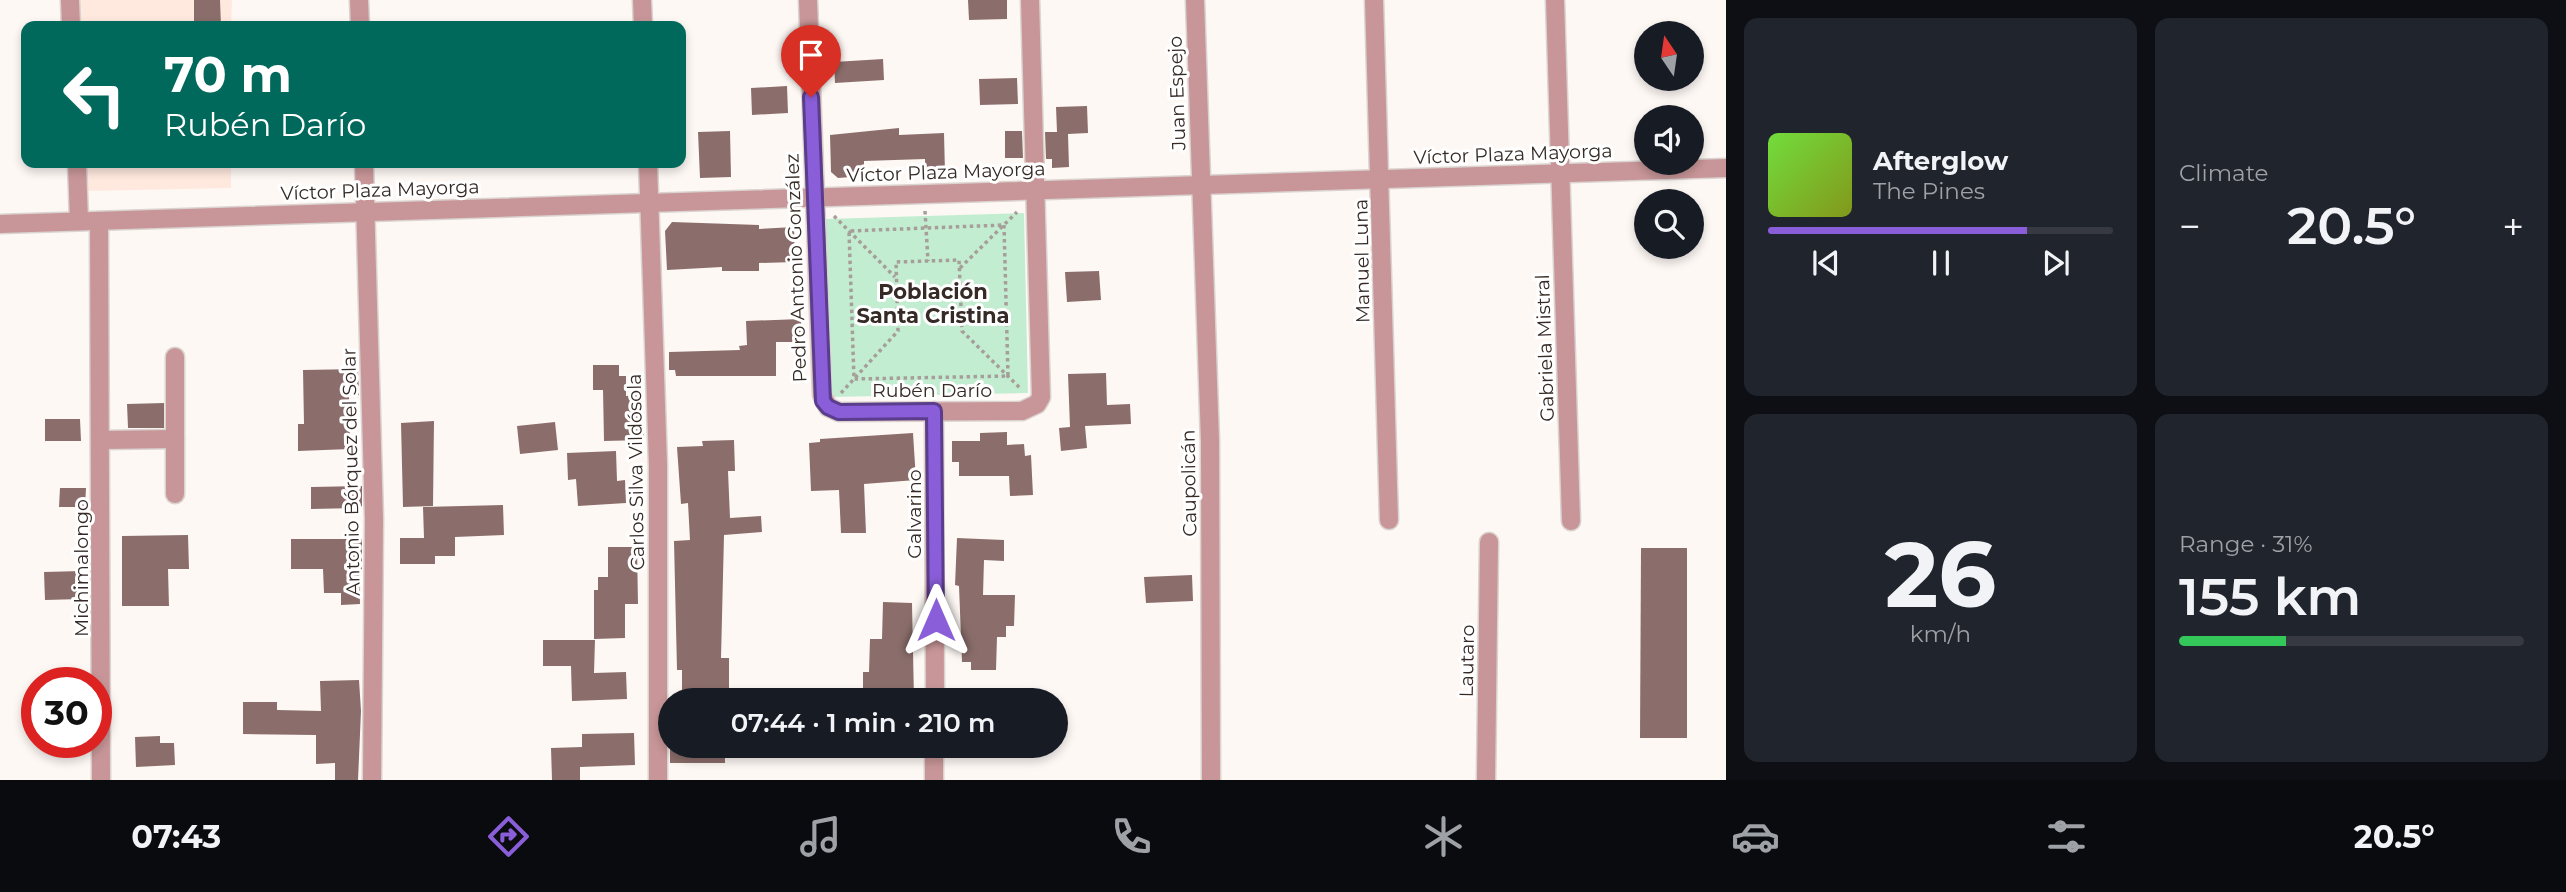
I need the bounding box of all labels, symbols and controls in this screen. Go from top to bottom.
north arrow [1634,21,1704,91]
map controls [1634,21,1704,259]
pin [781,25,841,97]
street label: Juan Espejo [1164,35,1191,152]
icon: arrive [792,36,830,74]
text: 70 m [164,45,292,104]
icon: left [49,49,140,140]
text: Rubén Darío [164,105,366,144]
button: sound [1634,105,1704,175]
street label: Víctor Plaza Mayorga [1413,139,1613,169]
text: Afterglow [1873,145,2008,177]
street label: Pedro Antonio González [781,153,811,383]
street label: Víctor Plaza Mayorga [846,157,1046,187]
text: Climate [2179,159,2268,187]
street label: Víctor Plaza Mayorga [280,175,480,205]
text: The Pines [1873,177,1985,205]
button: search [1634,189,1704,259]
text: 20.5° [2287,194,2416,257]
street label: Manuel Luna [1349,199,1375,323]
text: − [2179,203,2201,250]
text: + [2502,203,2524,250]
icon: previous [1807,244,1845,282]
icon: pause [1922,244,1960,282]
icon: next [2037,244,2075,282]
street label: Gabriela Mistral [1531,274,1559,422]
district label: Población Santa Cristina [856,279,1010,328]
street label: Antonio Bórquez del Solar [337,348,365,596]
street label: Carlos Silva Vildósola [623,373,649,571]
street label: Rubén Darío [872,379,992,402]
street label: Caupolicán [1177,429,1201,537]
street label: Galvarino [903,469,926,559]
street label: Michimalongo [70,499,93,637]
text: 26 [1885,519,1996,630]
text: Range · 31% [2179,530,2312,558]
text: 155 km [2179,565,2361,628]
position arrow [899,583,973,657]
text: km/h [1910,620,1971,648]
street label: Lautaro [1455,624,1479,698]
speed limit sign: 30 [21,667,112,758]
text: 07:44 · 1 min · 210 m [731,707,995,739]
icon: directions [484,812,533,861]
icon: music [796,812,845,861]
icon: phone [1107,812,1156,861]
icon: climate [1419,812,1468,861]
icon: car [1731,812,1780,861]
icon: filters [2042,812,2091,861]
text: 07:43 [131,817,221,856]
text: 20.5° [2354,817,2435,856]

